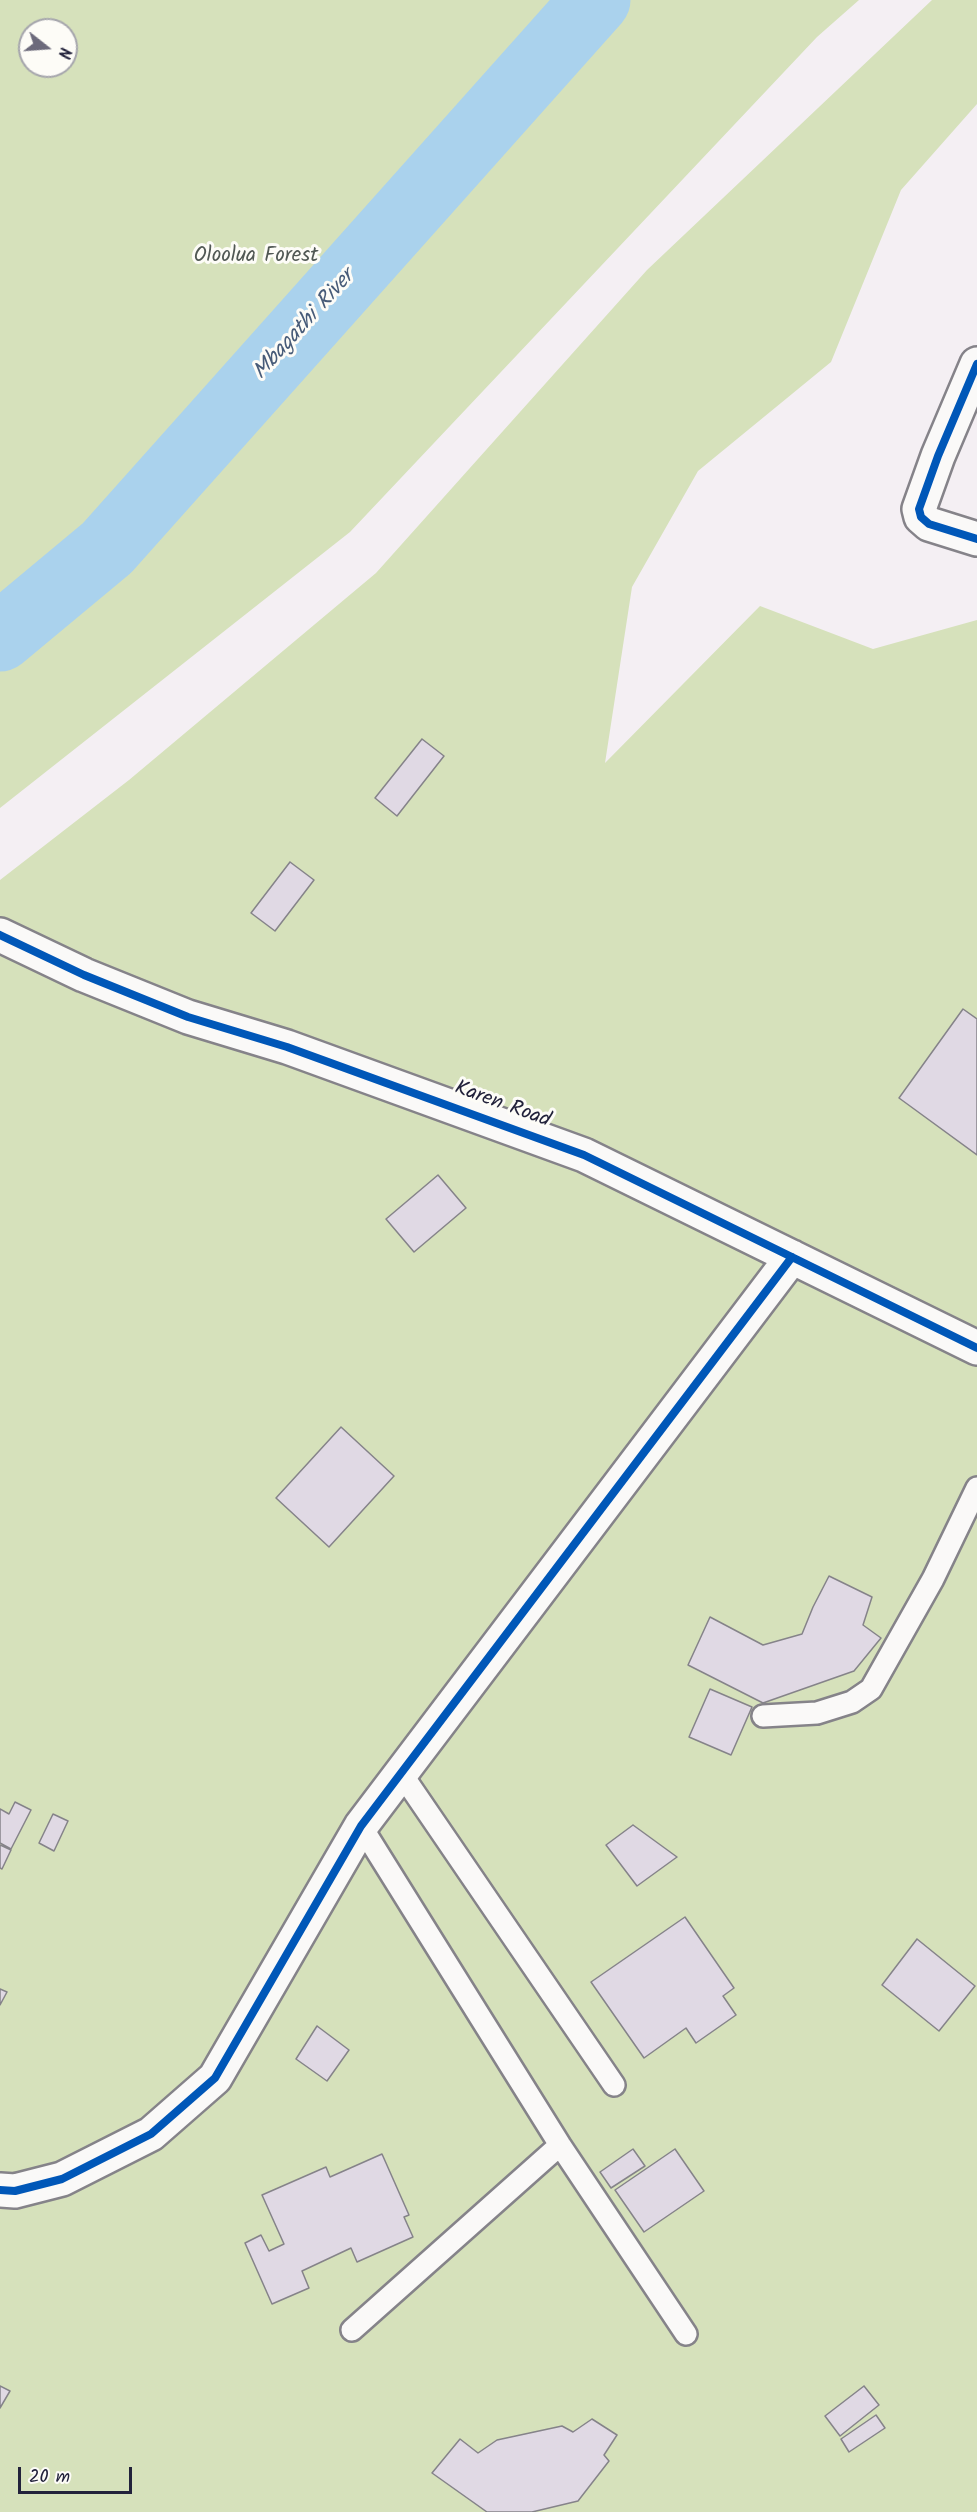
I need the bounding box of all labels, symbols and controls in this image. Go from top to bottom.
north arrow [18,18,78,78]
text: N [50,44,77,61]
park label: Oloolua Forest [194,244,318,270]
water label: Mbagathi River [249,266,361,386]
street label: Karen Road [451,1077,553,1135]
scale bar [21,2455,135,2493]
text: 20 m [29,2463,70,2492]

